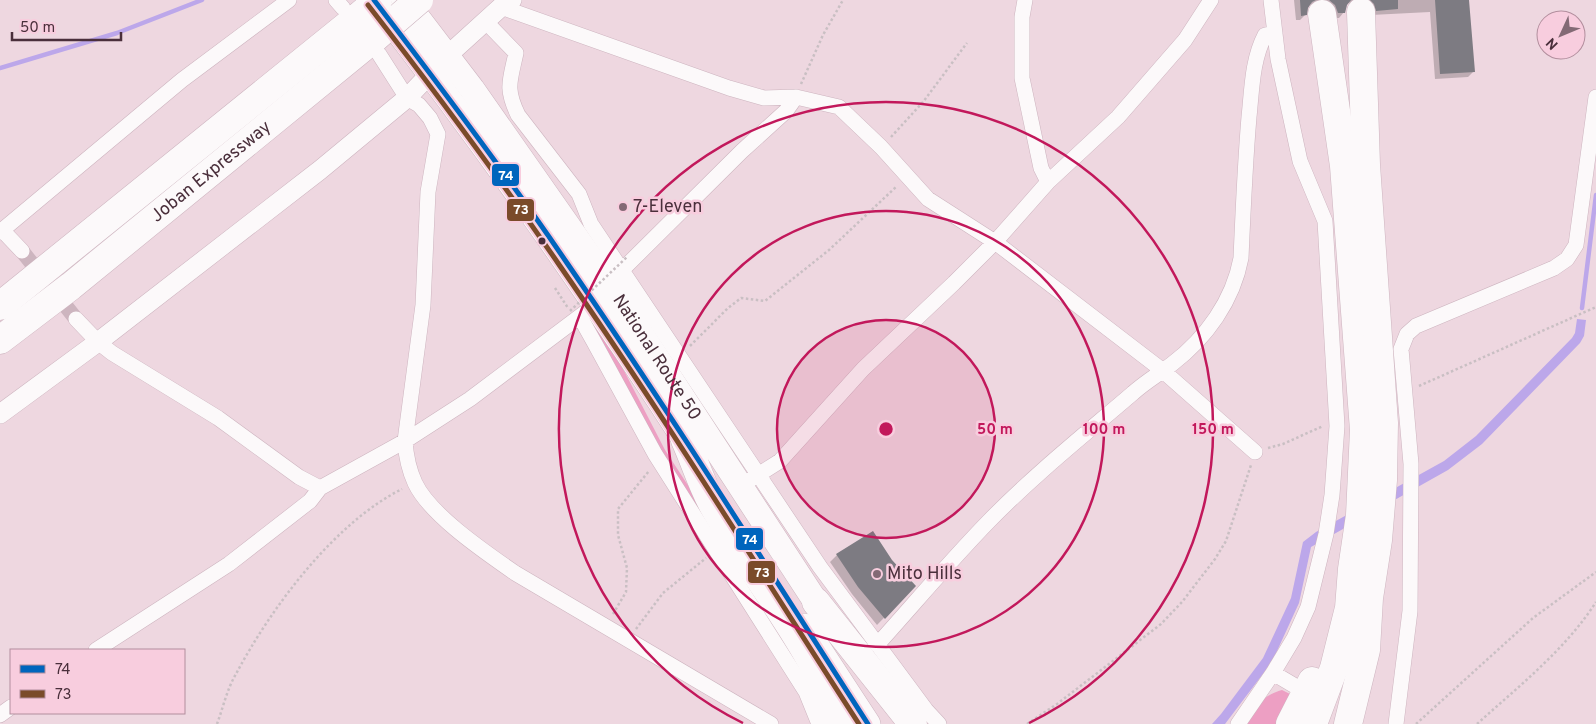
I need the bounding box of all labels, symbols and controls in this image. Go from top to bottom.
scale bar [12,10,121,42]
north arrow [1536,10,1586,60]
text: 50 m [20,19,55,38]
text: N [1543,33,1562,53]
street label: Joban Expressway [146,116,276,228]
line badge: 74 [491,163,520,187]
text: 74 [498,168,514,185]
place label: 7-Eleven [633,196,702,219]
line badge: 73 [506,198,535,222]
marker: 7-Eleven [617,201,629,213]
text: 73 [513,202,529,219]
unlabelled marker [537,236,547,246]
street label: National Route 50 [607,290,706,425]
centre of rings [877,420,895,438]
text: 50 m [977,421,1013,440]
text: 100 m [1083,421,1125,440]
text: 150 m [1192,421,1234,440]
line badge: 74 [735,527,764,551]
text: 74 [742,532,758,549]
line badge: 73 [747,560,776,584]
place label: Mito Hills [887,563,962,586]
text: 73 [754,565,770,582]
marker: Mito Hills [871,568,883,580]
legend [10,649,185,714]
text: 74 [55,661,71,680]
text: 73 [55,686,72,705]

